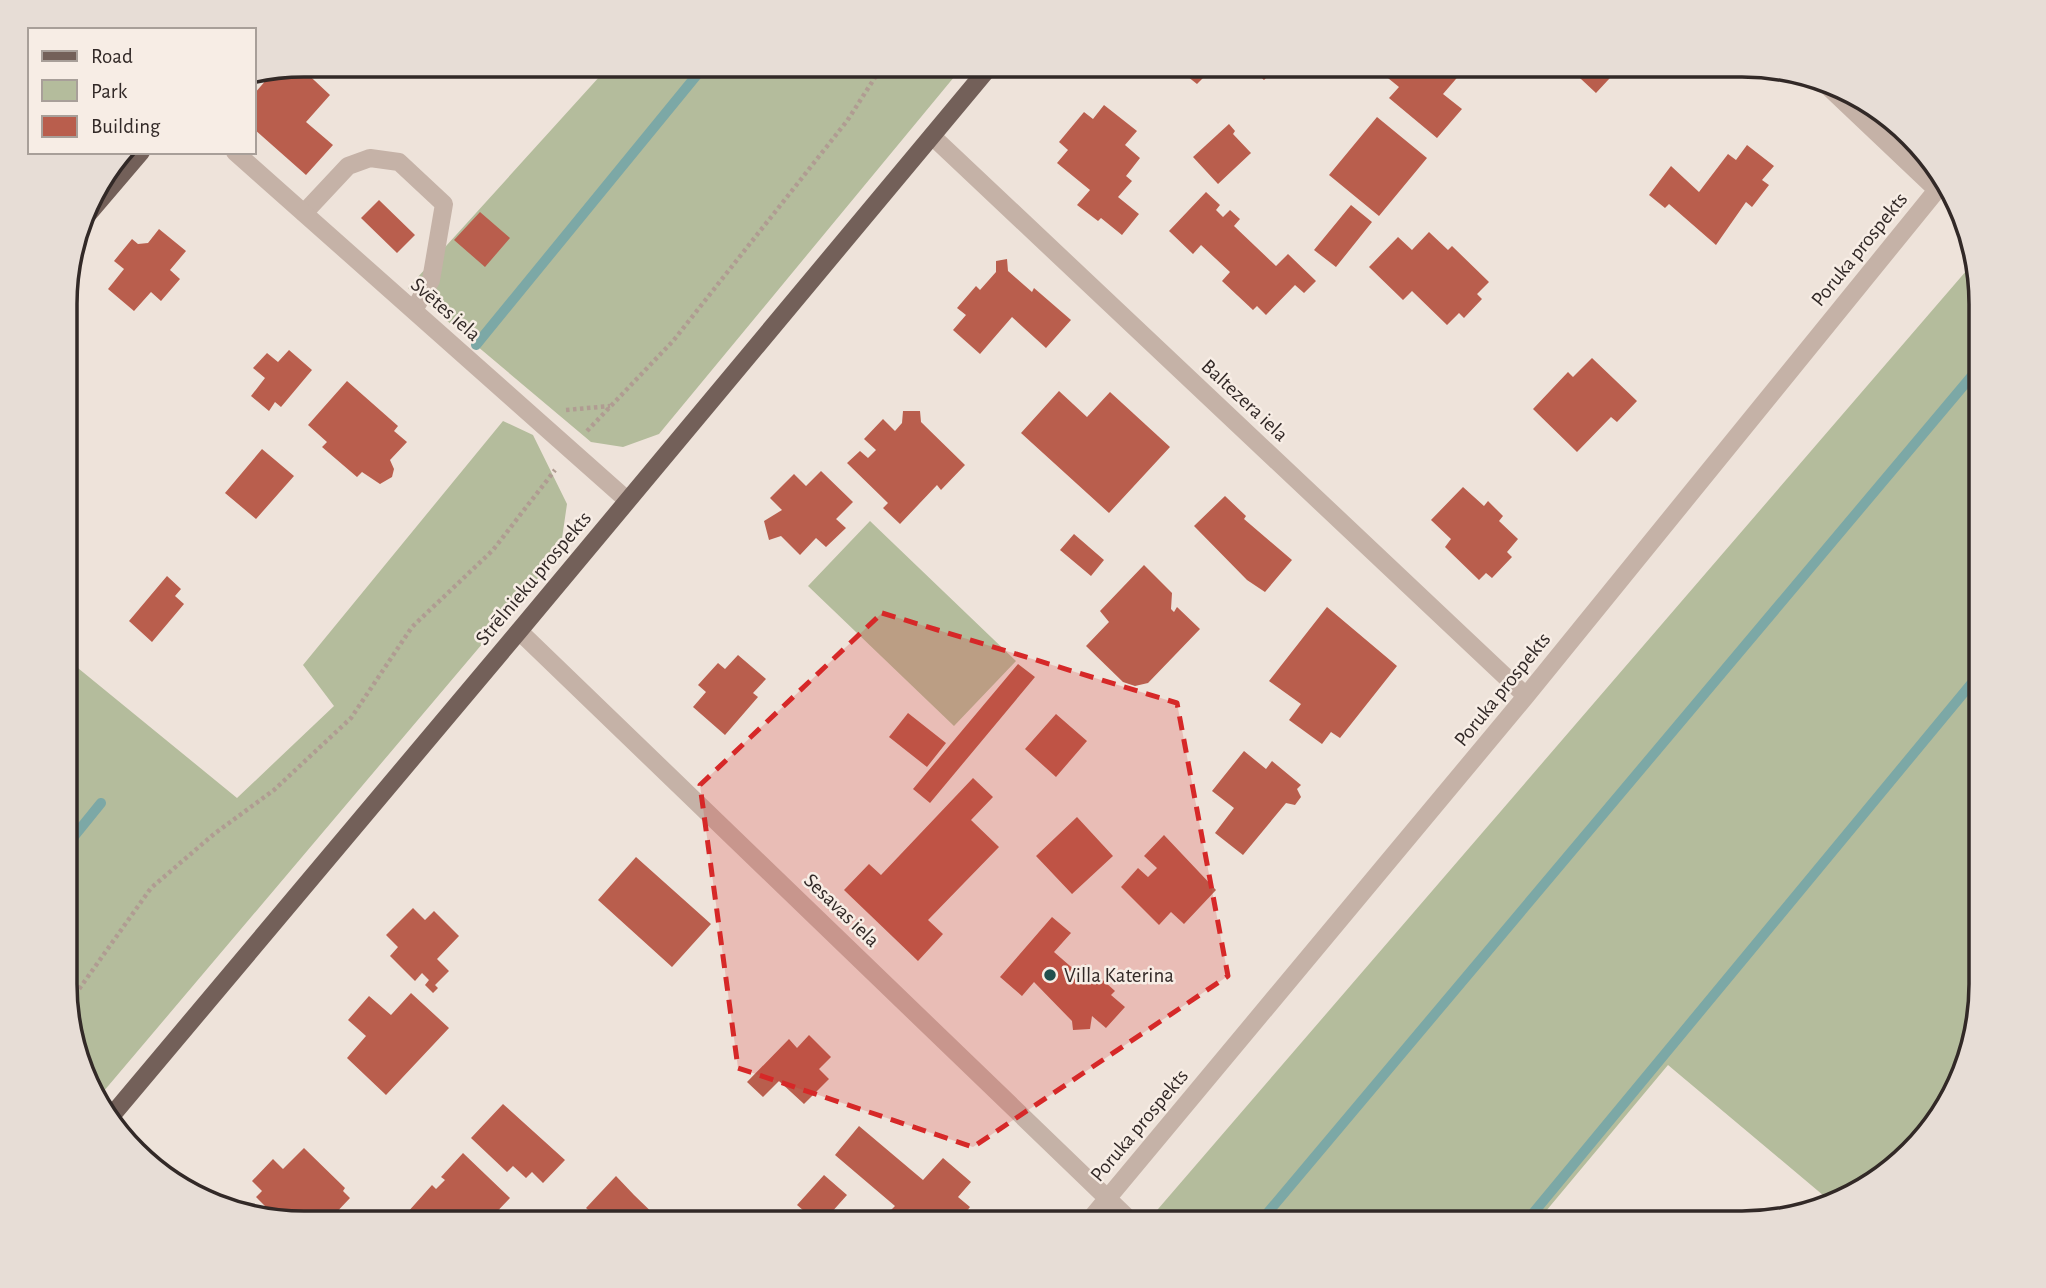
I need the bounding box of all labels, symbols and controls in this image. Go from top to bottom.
legend [28,28,256,154]
text: Road [91,46,133,67]
text: Park [91,81,128,102]
text: Building [91,116,161,137]
street label: Poruka prospekts [1807,188,1912,310]
street label: Svētes iela [407,274,485,345]
street label: Baltezera iela [1197,355,1292,446]
street label: Strēlnieku prospekts [472,507,595,649]
street label: Poruka prospekts [1450,628,1555,750]
street label: Sesavas iela [800,870,884,951]
place label: Villa Katerina [1064,965,1174,986]
marker: Villa Katerina [1042,967,1058,983]
street label: Poruka prospekts [1086,1065,1192,1186]

